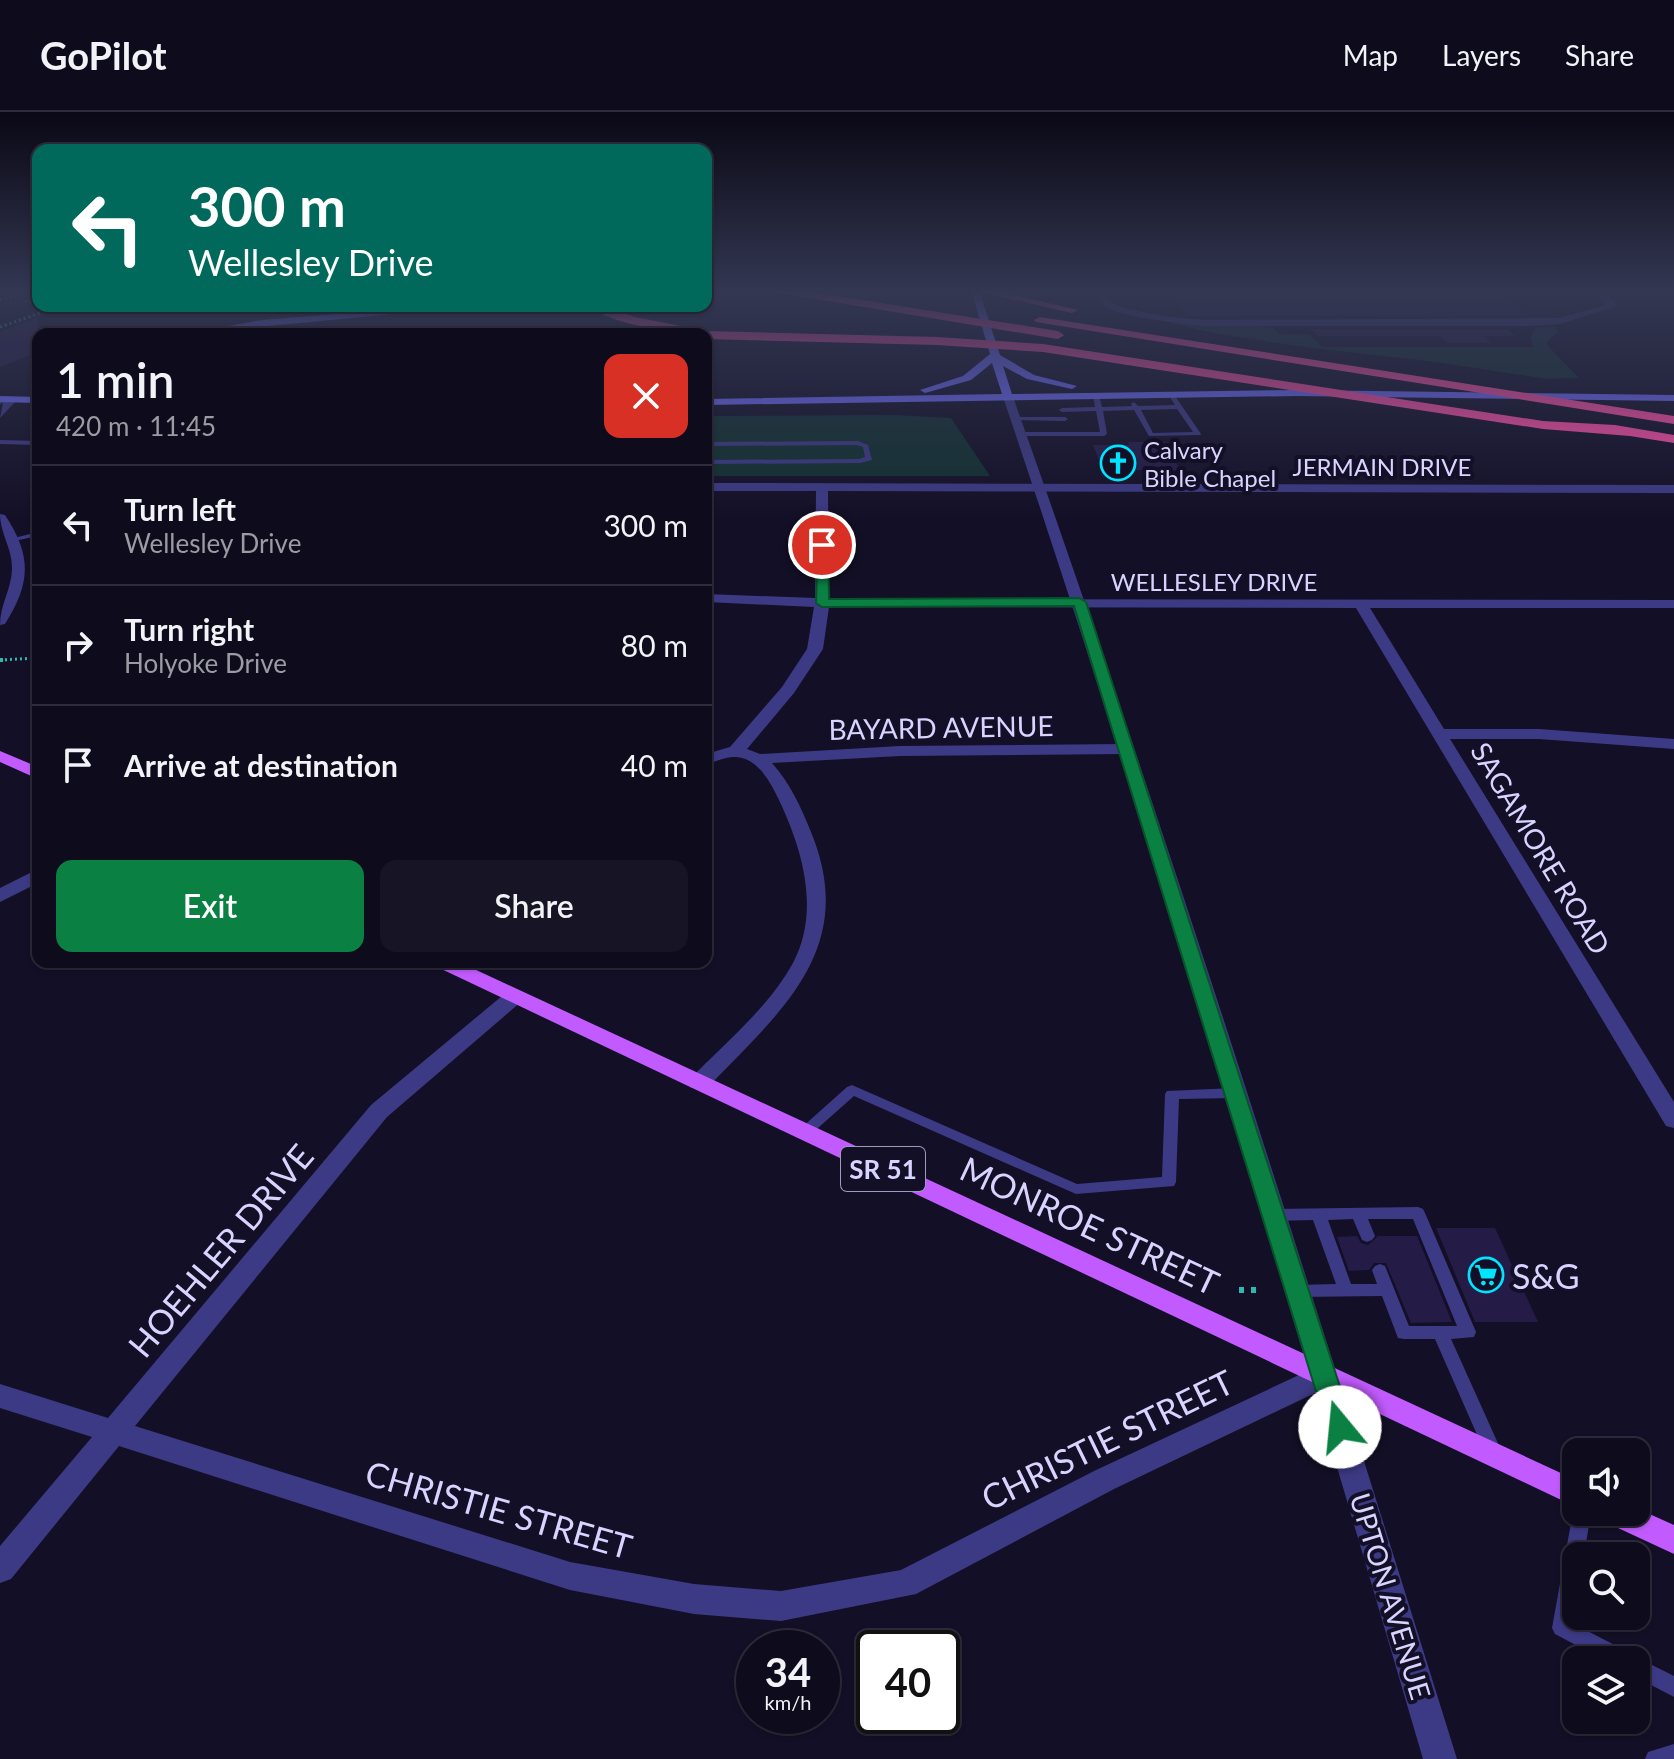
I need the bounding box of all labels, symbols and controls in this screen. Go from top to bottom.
text: GoPilot [40,32,167,78]
text: Map [1343,38,1398,72]
text: Layers [1442,38,1521,72]
text: Share [1565,38,1634,72]
text: 300 m [188,172,346,239]
icon: left [56,176,160,280]
text: Wellesley Drive [188,240,434,284]
text: 1 min [56,351,174,408]
button: close [604,354,688,438]
text: 420 m · 11:45 [56,410,216,442]
place label: Calvary Bible Chapel [1144,435,1276,492]
church icon: Calvary Bible Chapel [1099,444,1137,482]
street label: JERMAIN DRIVE [1293,452,1471,481]
text: Turn left [124,491,236,527]
icon: left [56,503,100,547]
text: 300 m [603,507,688,543]
pin [788,511,856,579]
icon: arrive [800,523,844,567]
text: Wellesley Drive [124,527,301,559]
street label: WELLESLEY DRIVE [1111,567,1317,596]
text: Turn right [124,611,254,647]
icon: right [56,623,100,667]
text: 80 m [621,627,688,663]
text: Holyoke Drive [124,647,287,679]
street label: BAYARD AVENUE [828,708,1054,746]
street label: SAGAMORE ROAD [1464,736,1618,960]
icon: arrive [56,743,100,787]
text: Arrive at destination [124,747,398,783]
text: 40 m [621,747,688,783]
button: Exit [56,860,364,952]
button: Share [380,860,688,952]
street label: HOEHLER DRIVE [119,1135,321,1365]
road number: SR 51 [841,1147,925,1191]
street label: MONROE STREET [954,1147,1226,1303]
place label: S&G [1512,1255,1580,1296]
supermarket icon: S&G [1467,1256,1505,1294]
street label: CHRISTIE STREET [974,1360,1240,1518]
position arrow [1298,1385,1382,1469]
map controls [1562,1438,1650,1734]
button: sound [1562,1438,1650,1526]
street label: CHRISTIE STREET [361,1451,637,1567]
street label: UPTON AVENUE [1343,1489,1439,1703]
button: search [1562,1542,1650,1630]
speed limit sign: 40 [856,1630,960,1734]
button: layers [1562,1646,1650,1734]
text: 34 [765,1648,811,1696]
text: km/h [765,1690,811,1714]

